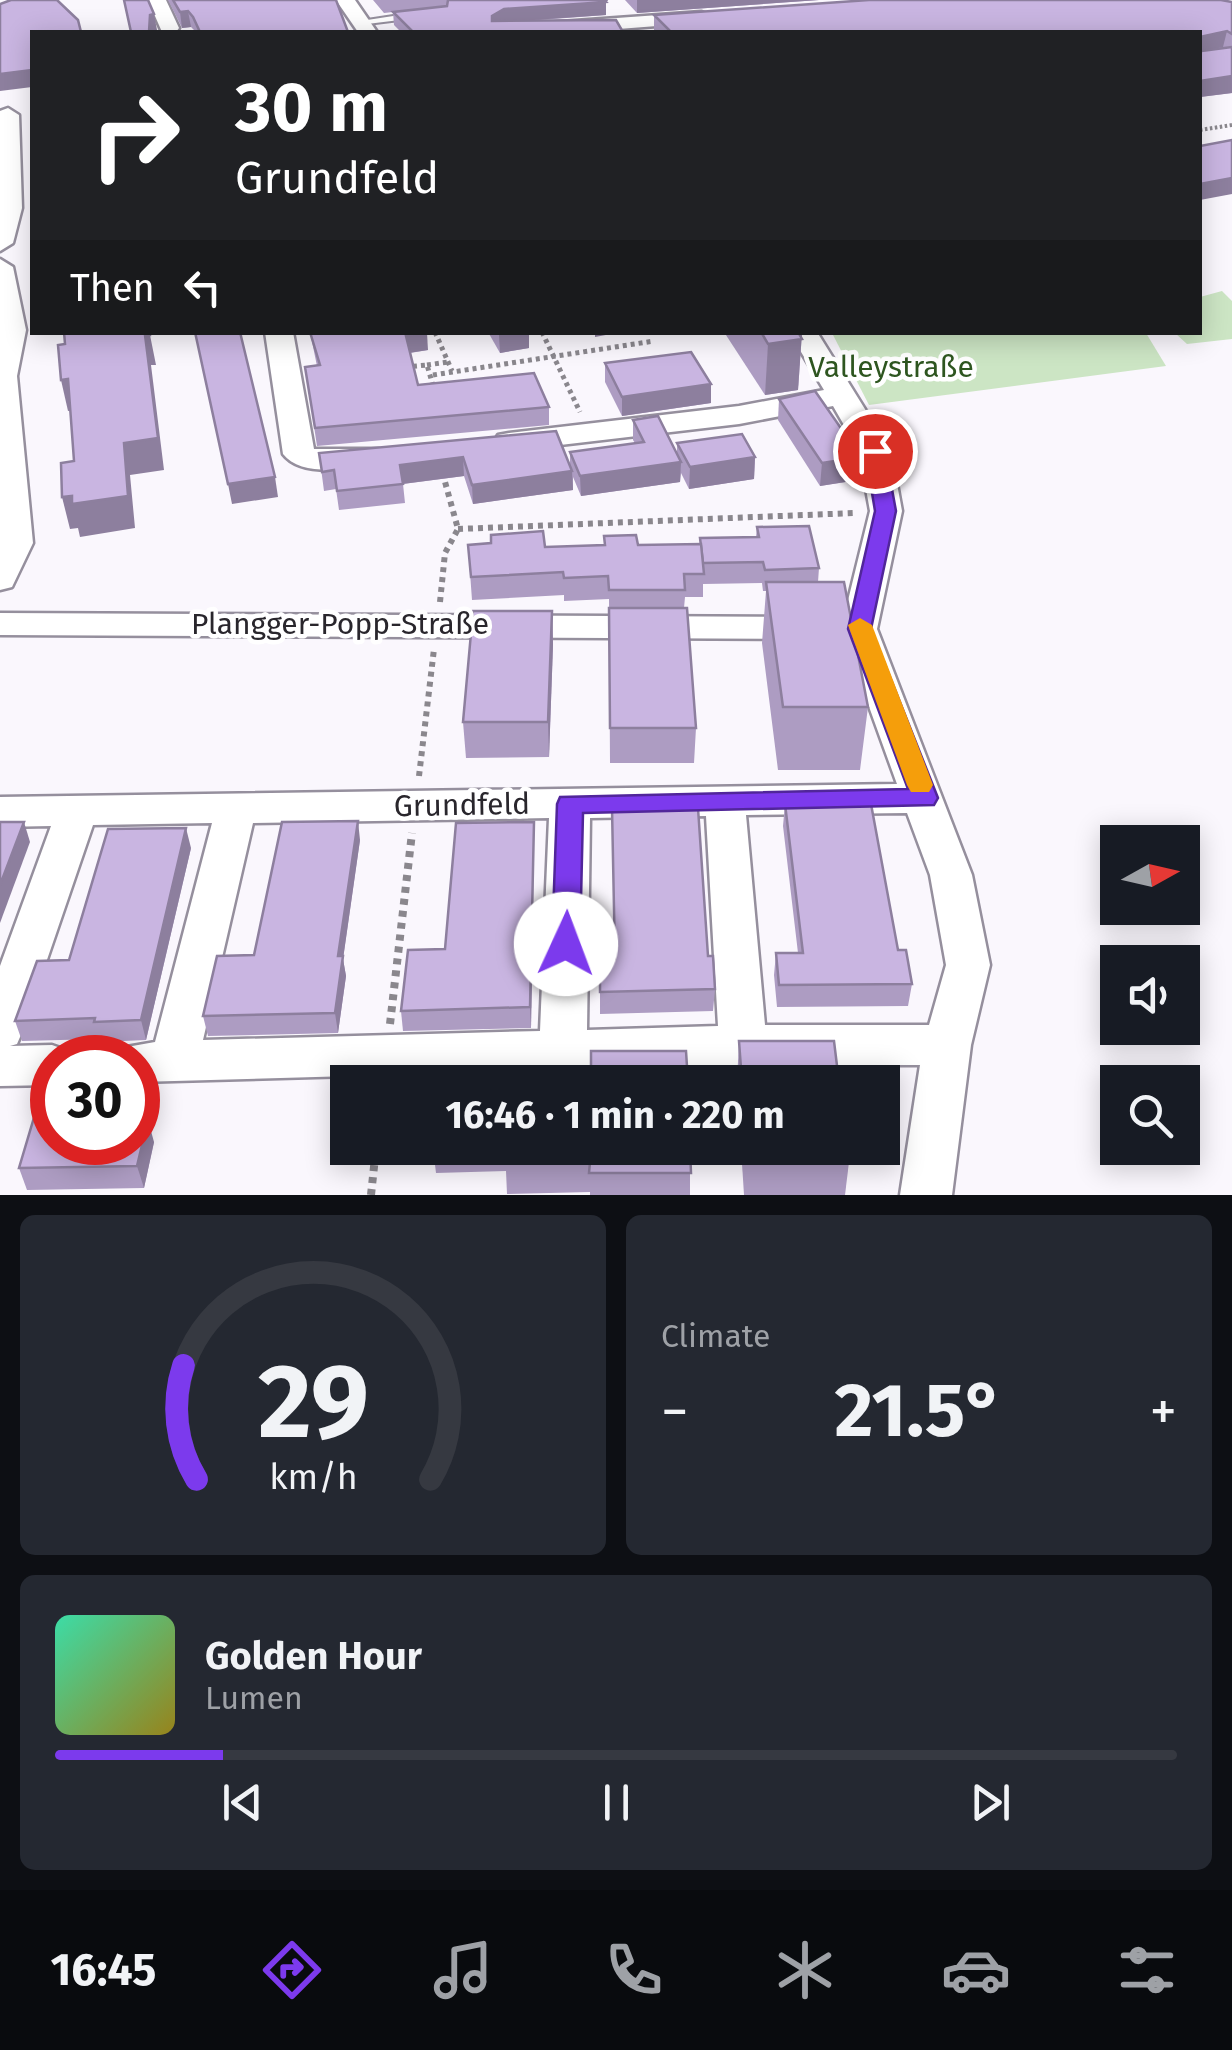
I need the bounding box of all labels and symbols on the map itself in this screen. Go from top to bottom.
park label: Valleystraße [808,349,974,385]
pin [833,409,918,494]
street label: Plangger-Popp-Straße [191,606,489,642]
street label: Grundfeld [394,786,530,824]
north arrow [1100,825,1200,925]
position arrow [514,892,618,996]
speed limit sign: 30 [30,1035,160,1165]

